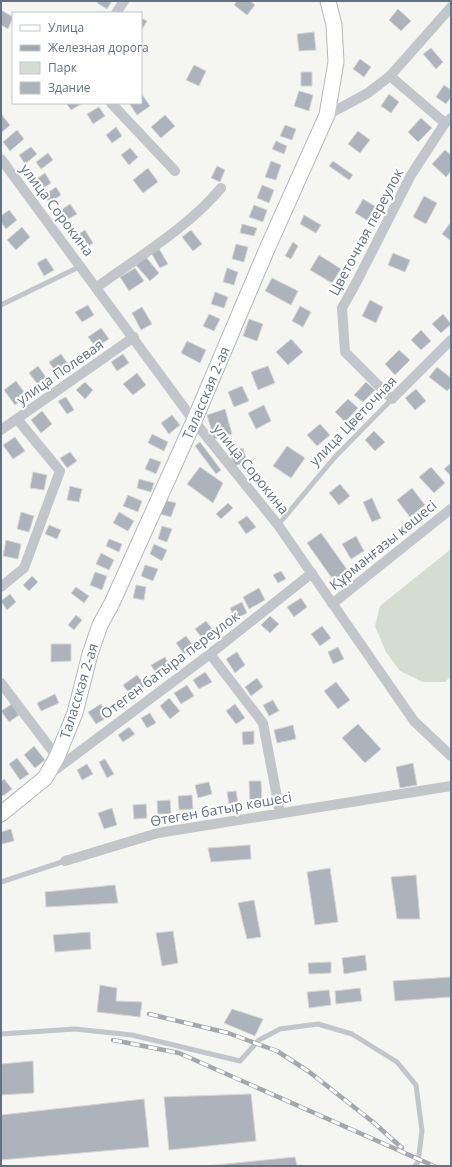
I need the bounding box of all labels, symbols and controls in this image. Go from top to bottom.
legend [12,12,142,104]
text: Улица [48,19,84,36]
text: Железная дорога [48,39,149,56]
text: Парк [48,59,78,76]
text: Здание [48,79,91,96]
street label: улица Сорокина [16,160,98,260]
street label: Цветочная переулок [324,164,407,299]
street label: улица Полевая [12,335,107,409]
street label: Таласская 2-ая [177,343,234,442]
street label: улица Цветочная [305,372,401,470]
street label: улица Сорокина [209,420,294,518]
street label: Құрманғазы көшесі [325,495,440,594]
street label: Отеген батыра переулок [97,606,243,723]
street label: Таласская 2-ая [55,641,102,741]
street label: Өтеген батыр көшесі [149,787,293,830]

